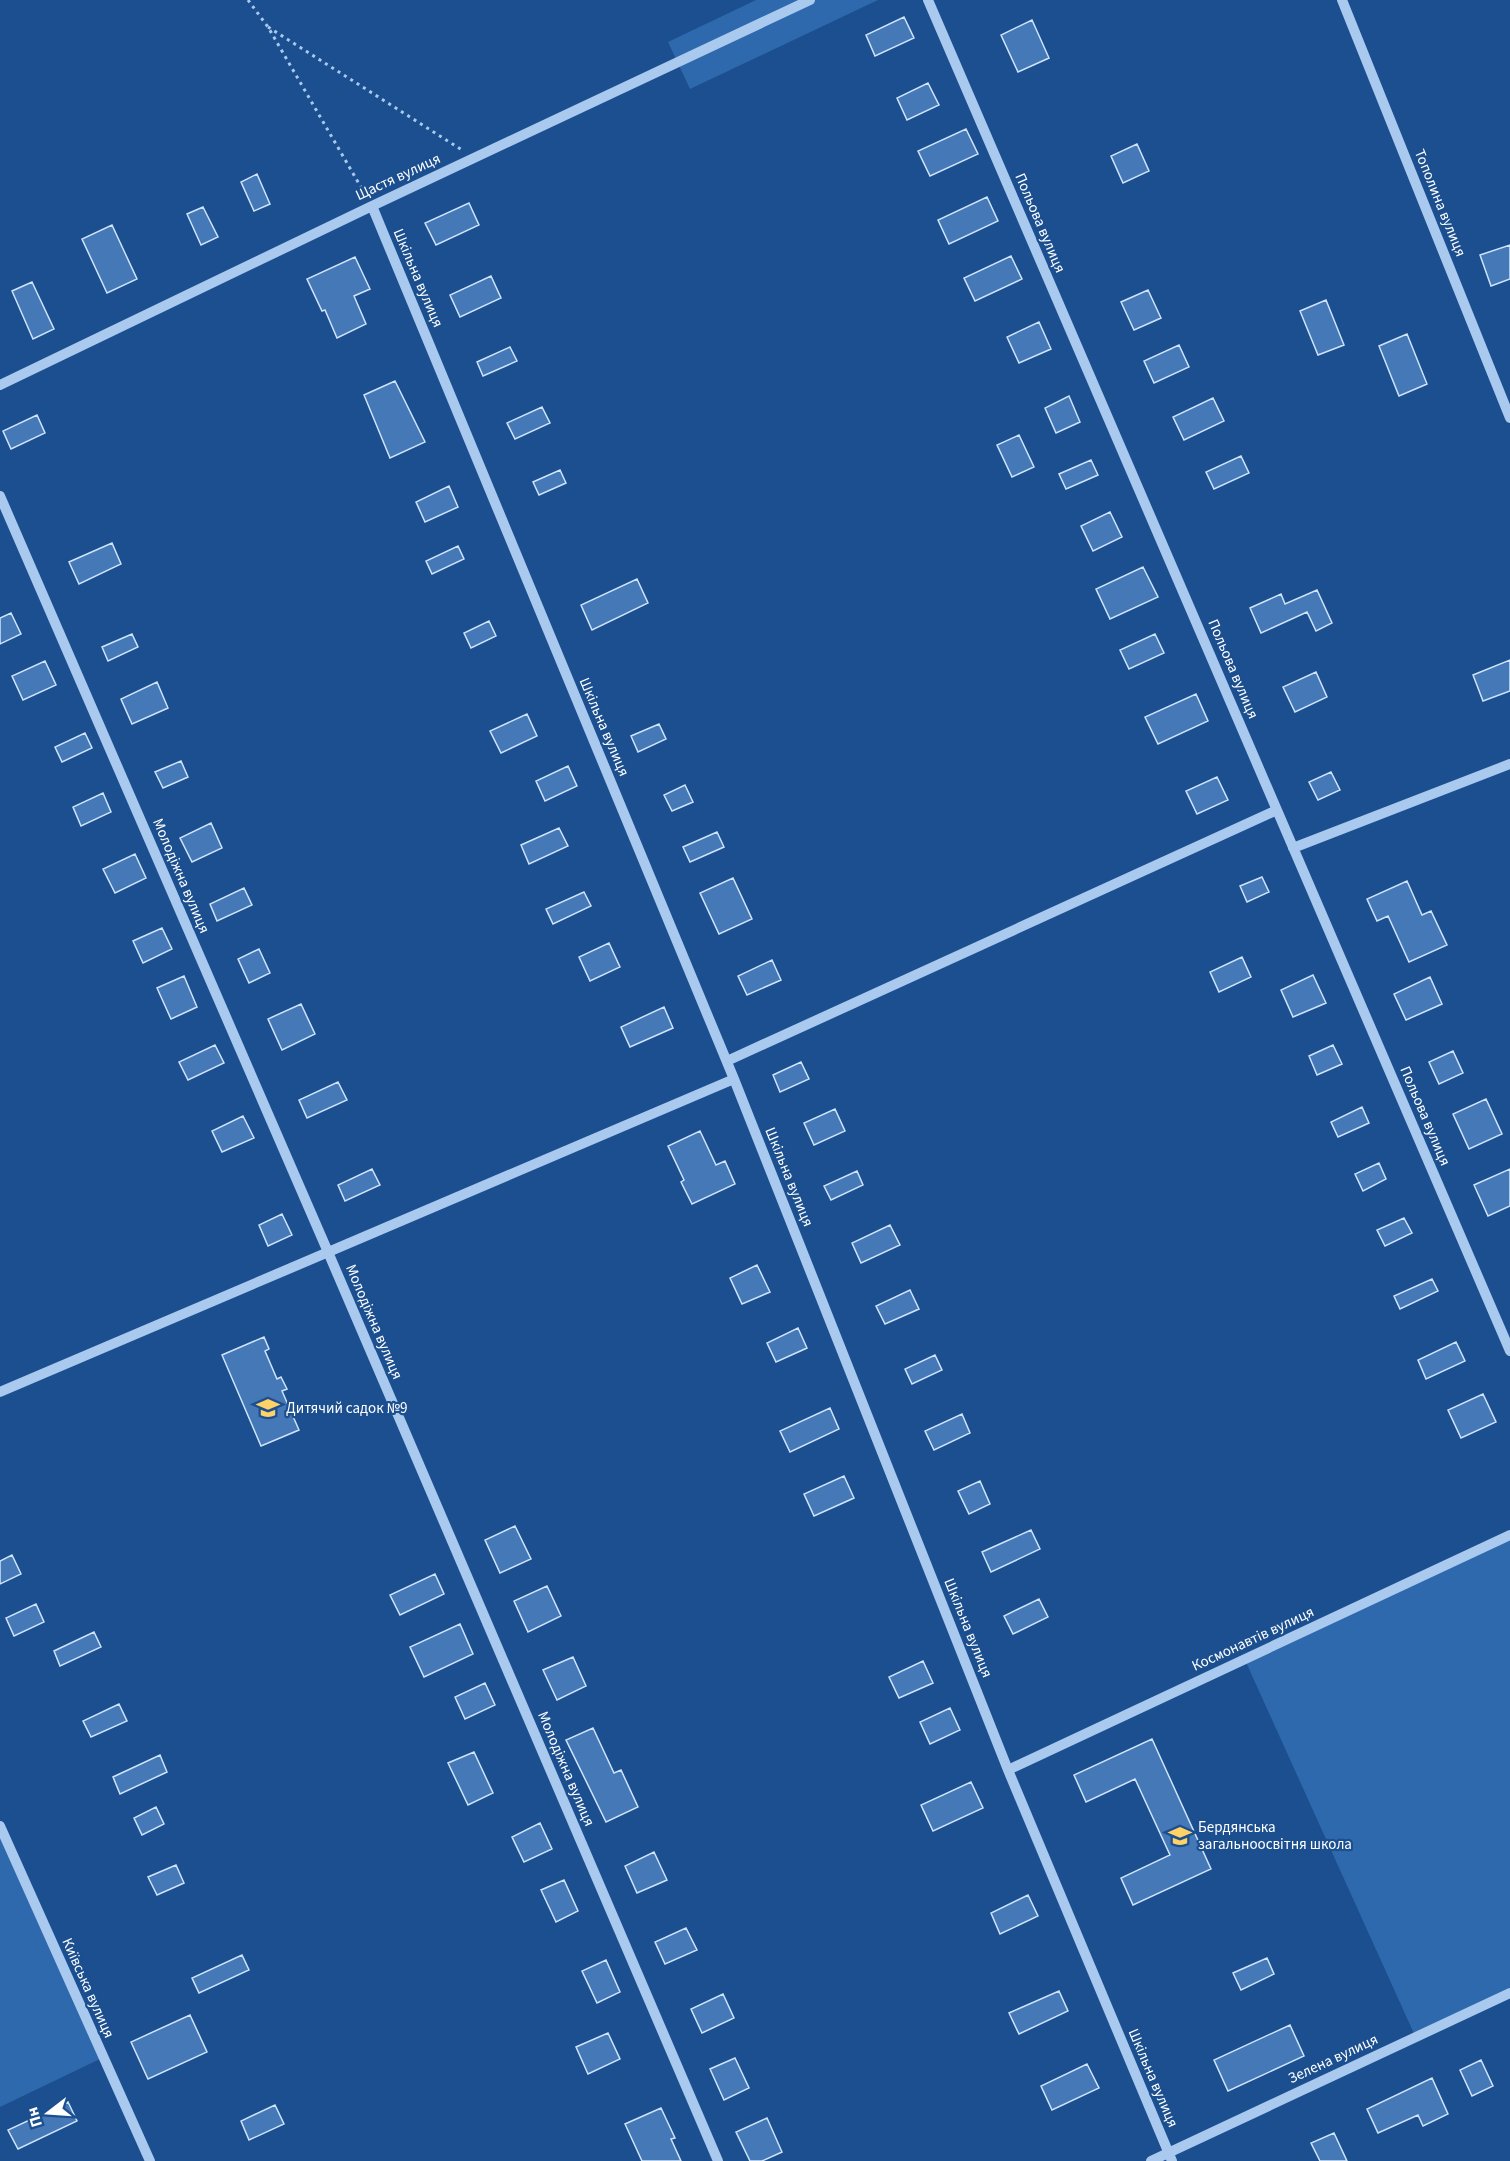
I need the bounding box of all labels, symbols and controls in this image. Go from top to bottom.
street label: Тополина вулиця [1409,146,1471,260]
street label: Щастя вулиця [352,148,444,206]
street label: Польова вулиця [1010,170,1070,276]
street label: Шкільна вулиця [388,225,448,331]
street label: Польова вулиця [1203,616,1263,722]
street label: Шкільна вулиця [574,674,634,780]
street label: Молодіжна вулиця [147,815,215,937]
street label: Польова вулиця [1395,1063,1455,1169]
street label: Шкільна вулиця [759,1124,819,1230]
street label: Молодіжна вулиця [340,1261,408,1383]
school or university icon: Дитячий садок №9 [255,1395,281,1421]
place label: Дитячий садок №9 [286,1398,408,1419]
street label: Шкільна вулиця [938,1575,998,1681]
street label: Космонавтів вулиця [1188,1601,1318,1677]
street label: Молодіжна вулиця [532,1708,600,1830]
place label: Бердянська загальноосвітня школа [1198,1817,1352,1855]
school or university icon: Бердянська загальноосвітня школа [1167,1823,1193,1849]
street label: Київська вулиця [57,1935,119,2041]
street label: Шкільна вулиця [1123,2025,1183,2131]
street label: Зелена вулиця [1285,2029,1381,2089]
north arrow [18,2083,78,2143]
text: Пн [21,2104,48,2130]

